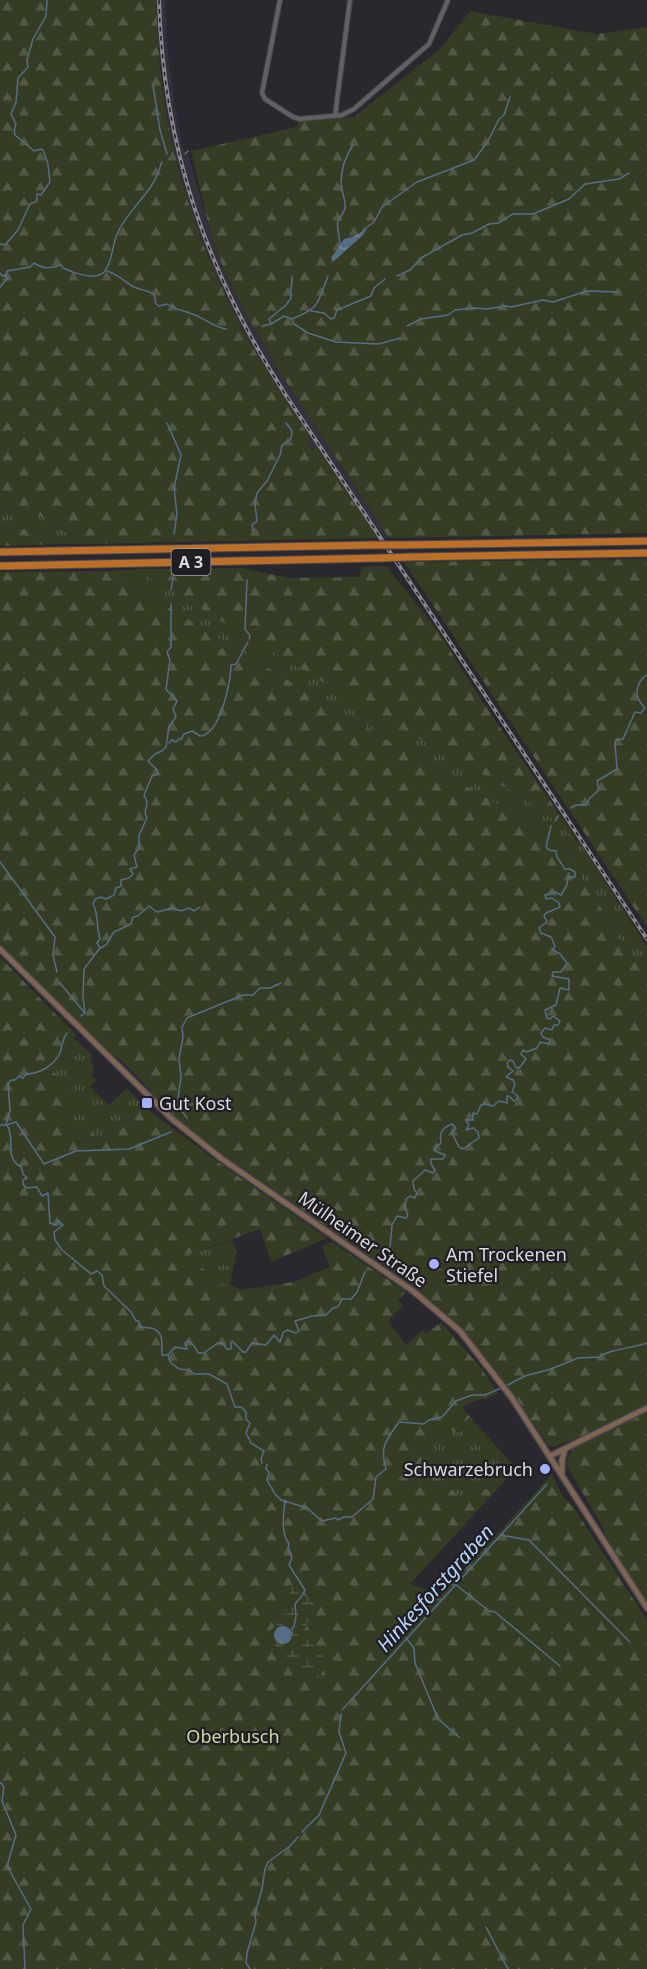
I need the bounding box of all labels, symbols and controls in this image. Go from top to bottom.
road number: A 3 [172,549,210,575]
place label: Gut Kost [159,1091,232,1115]
marker: Gut Kost [140,1096,154,1110]
street label: Mülheimer Straße [294,1186,432,1292]
place label: Am Trockenen Stiefel [446,1242,567,1287]
marker: Am Trockenen Stiefel [427,1257,441,1271]
place label: Schwarzebruch [404,1457,533,1481]
marker: Schwarzebruch [538,1462,552,1476]
water label: Hinkesforstgraben [370,1518,500,1658]
park label: Oberbusch [186,1724,280,1748]

